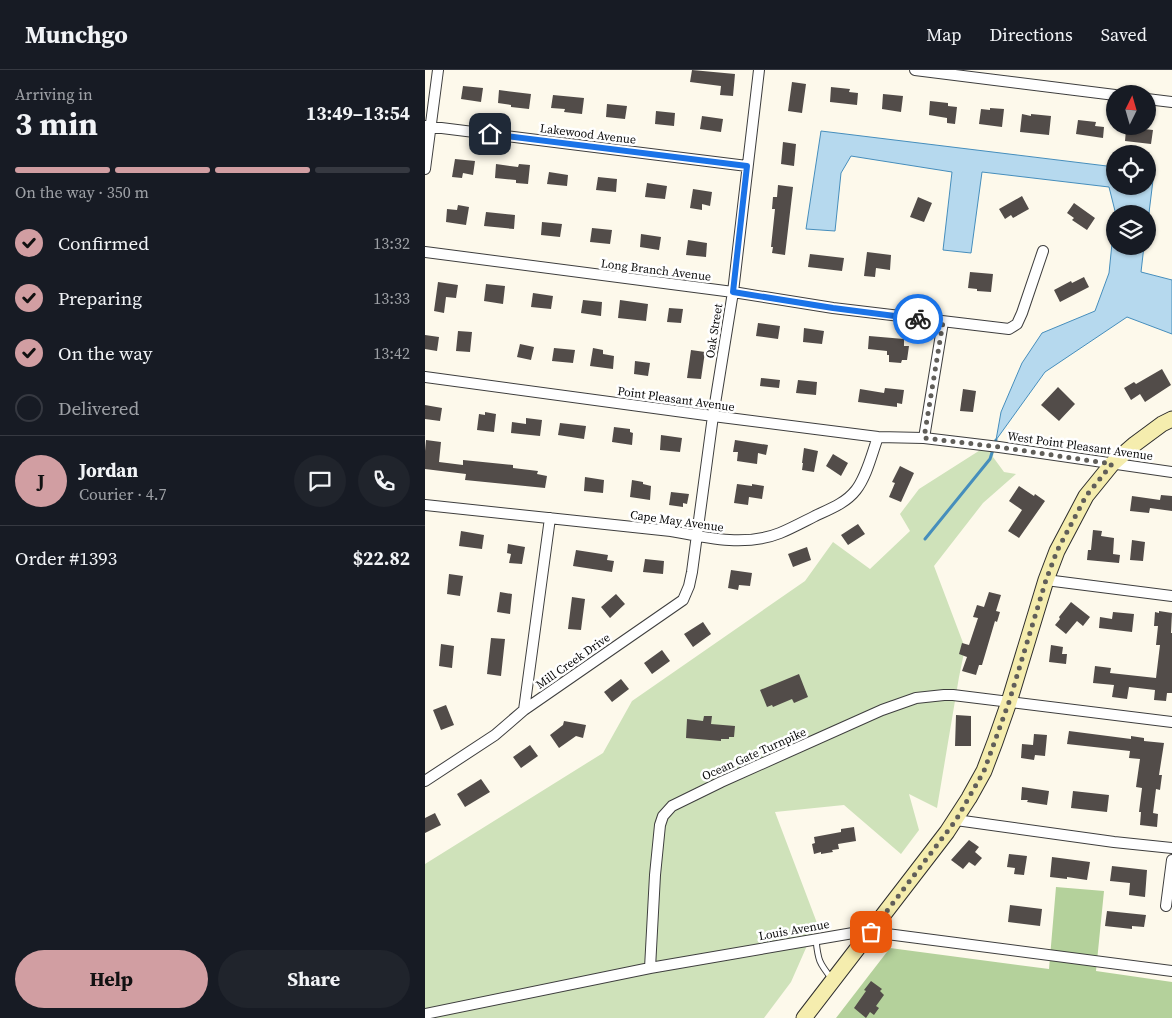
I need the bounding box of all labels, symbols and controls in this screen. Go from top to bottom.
text: Munchgo [25,18,128,51]
text: Map [926,22,962,47]
text: Directions [990,22,1073,47]
text: Saved [1101,22,1147,47]
text: Arriving in [15,83,93,105]
north arrow [1106,85,1156,135]
map controls [1106,85,1156,255]
text: 13:49–13:54 [306,100,410,126]
text: 3 min [15,102,98,146]
pin [469,113,511,155]
icon: home [476,120,504,148]
street label: Lakewood Avenue [539,120,637,148]
button: locate [1106,145,1156,195]
text: On the way · 350 m [15,181,149,203]
button: layers [1106,205,1156,255]
icon: check [15,229,43,257]
text: Confirmed [58,230,149,256]
text: 13:32 [373,232,410,254]
street label: Long Branch Avenue [600,255,712,285]
icon: check [15,284,43,312]
text: Preparing [58,285,142,311]
text: 13:33 [373,287,410,309]
courier [893,294,943,344]
street label: Oak Street [702,303,726,359]
icon: bike [904,305,932,333]
icon: check [15,339,43,367]
text: On the way [58,340,153,366]
text: 13:42 [373,342,410,364]
street label: Point Pleasant Avenue [616,383,736,415]
text: Delivered [58,395,139,421]
street label: West Point Pleasant Avenue [1006,428,1154,464]
button: chat [294,455,346,507]
button: phone [358,455,410,507]
text: Jordan [79,457,138,483]
text: J [37,468,45,494]
text: Courier · 4.7 [79,483,167,505]
street label: Cape May Avenue [629,507,725,535]
text: Order #1393 [15,545,117,571]
text: $22.82 [353,545,410,571]
street label: Mill Creek Drive [533,629,613,693]
street label: Ocean Gate Turnpike [699,724,809,784]
pin [850,911,892,953]
street label: Louis Avenue [757,916,831,944]
icon: bag [857,918,885,946]
button: Help [15,950,208,1008]
button: Share [218,950,410,1008]

